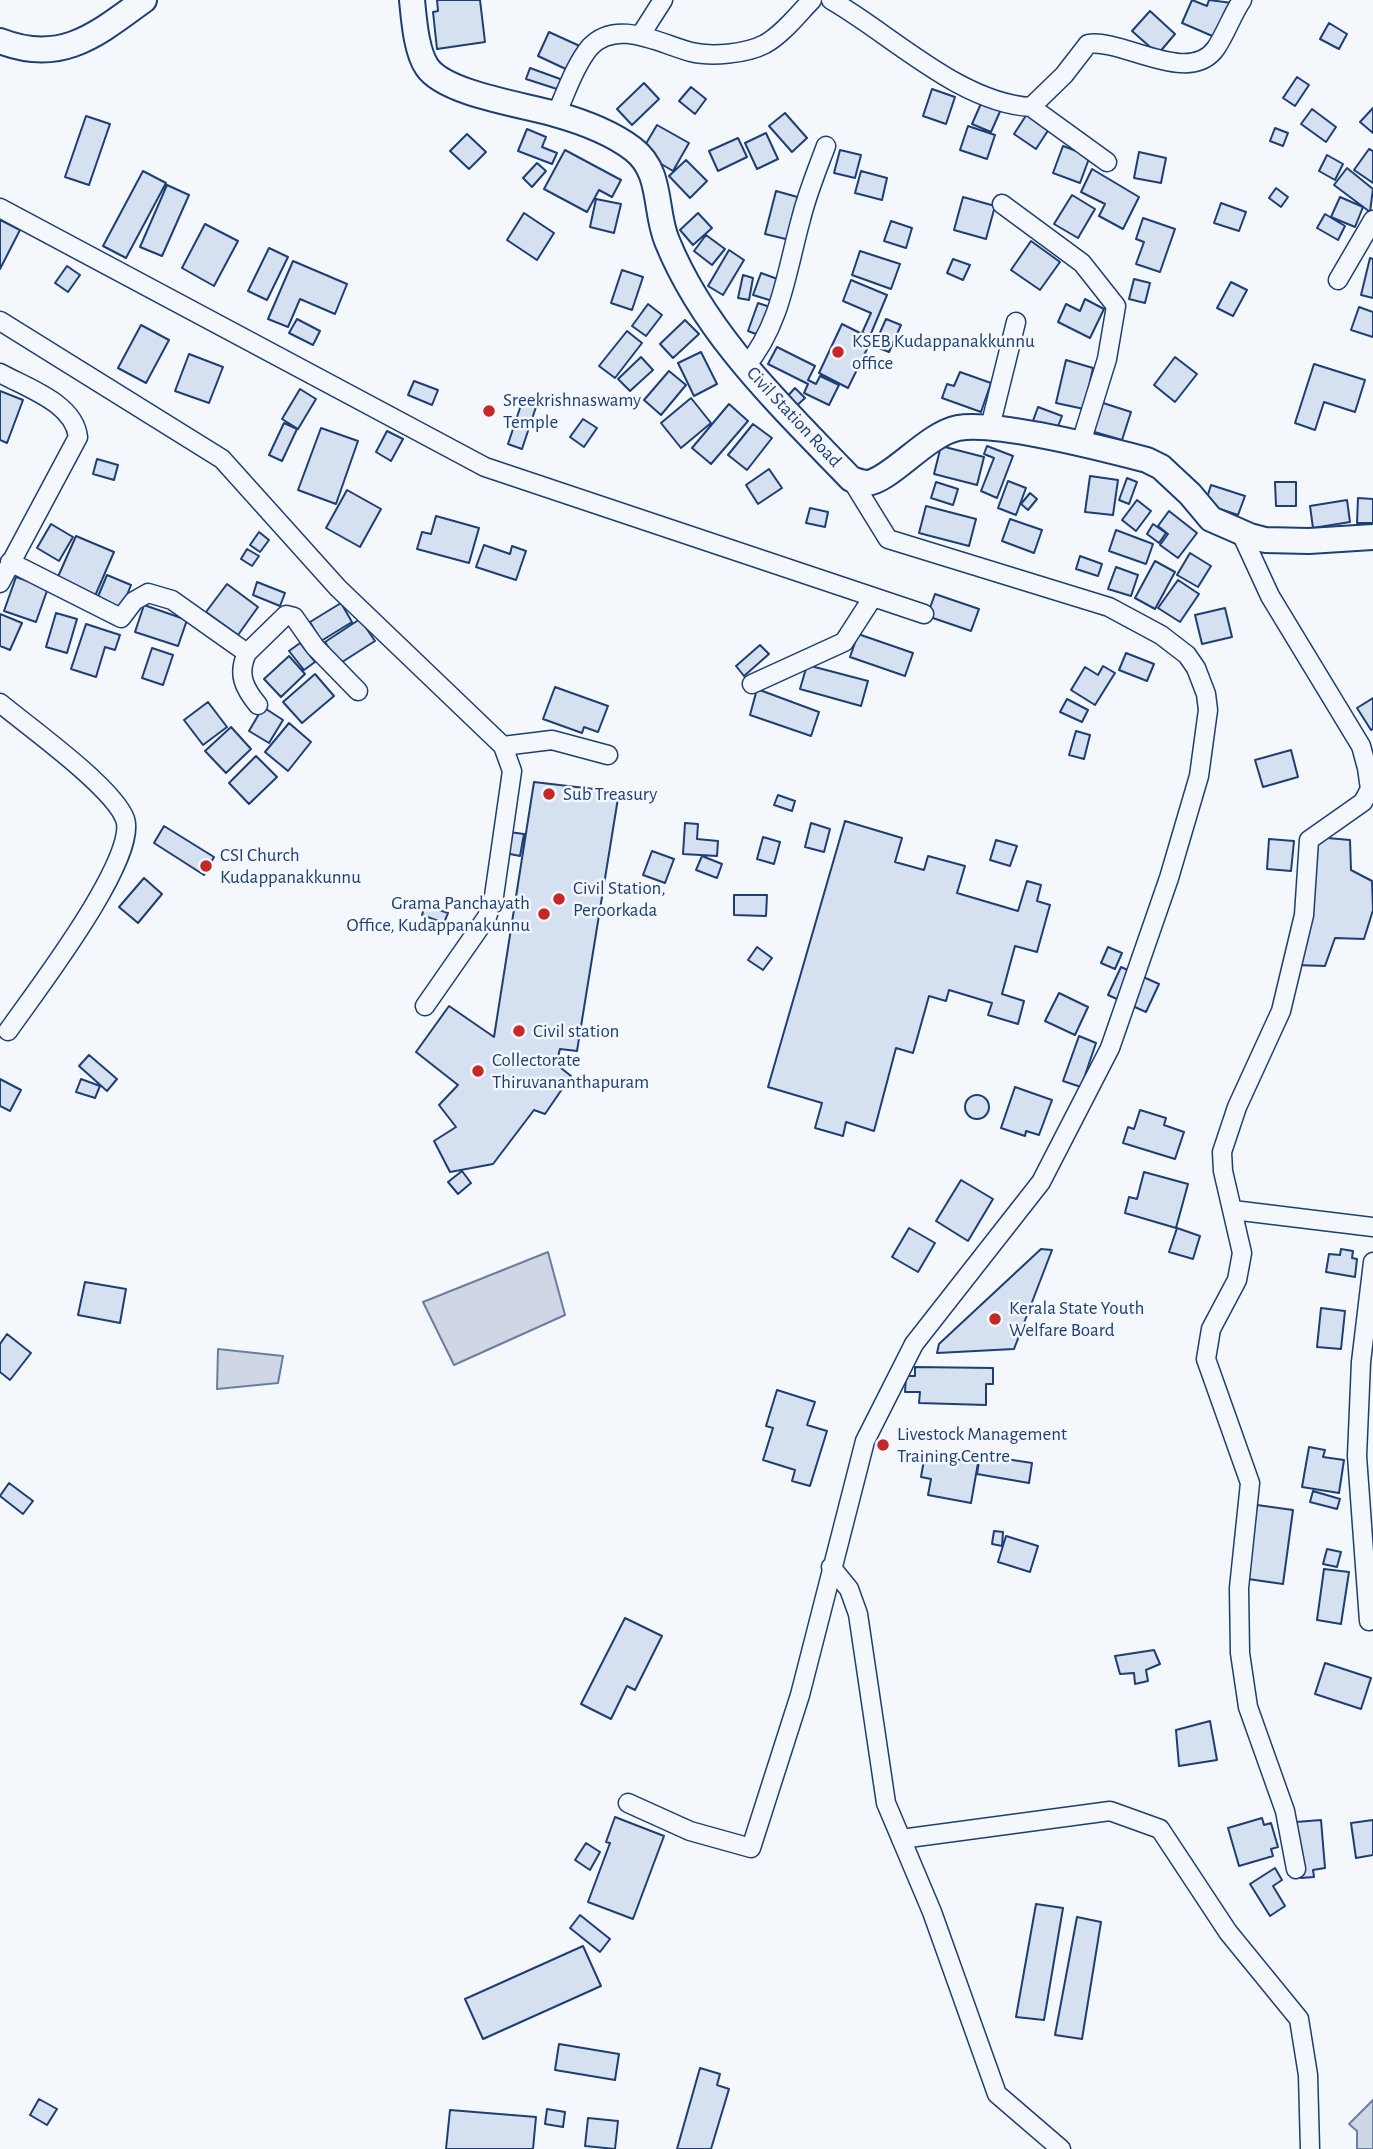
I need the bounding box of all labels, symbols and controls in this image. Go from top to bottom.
place label: KSEB Kudappanakkunnu office [852,330,1035,374]
marker: KSEB Kudappanakkunnu office [830,344,846,360]
street label: Civil Station Road [742,362,846,472]
place label: Sreekrishnaswamy Temple [503,389,641,433]
marker: Sreekrishnaswamy Temple [481,403,497,419]
place label: Sub Treasury [563,783,657,805]
marker: Sub Treasury [541,786,557,802]
place label: CSI Church Kudappanakkunnu [220,844,361,888]
marker: CSI Church Kudappanakkunnu [198,858,214,874]
place label: Civil Station, Peroorkada [573,877,666,921]
marker: Civil Station, Peroorkada [551,891,567,907]
place label: Grama Panchayath Office, Kudappanakunnu [347,892,530,936]
marker: Grama Panchayath Office, Kudappanakunnu [536,906,552,922]
place label: Civil station [533,1020,619,1042]
marker: Civil station [511,1023,527,1039]
place label: Collectorate Thiruvananthapuram [492,1049,649,1093]
marker: Collectorate Thiruvananthapuram [470,1063,486,1079]
place label: Kerala State Youth Welfare Board [1009,1297,1144,1341]
marker: Kerala State Youth Welfare Board [987,1311,1003,1327]
place label: Livestock Management Training Centre [897,1423,1067,1467]
marker: Livestock Management Training Centre [875,1437,891,1453]

